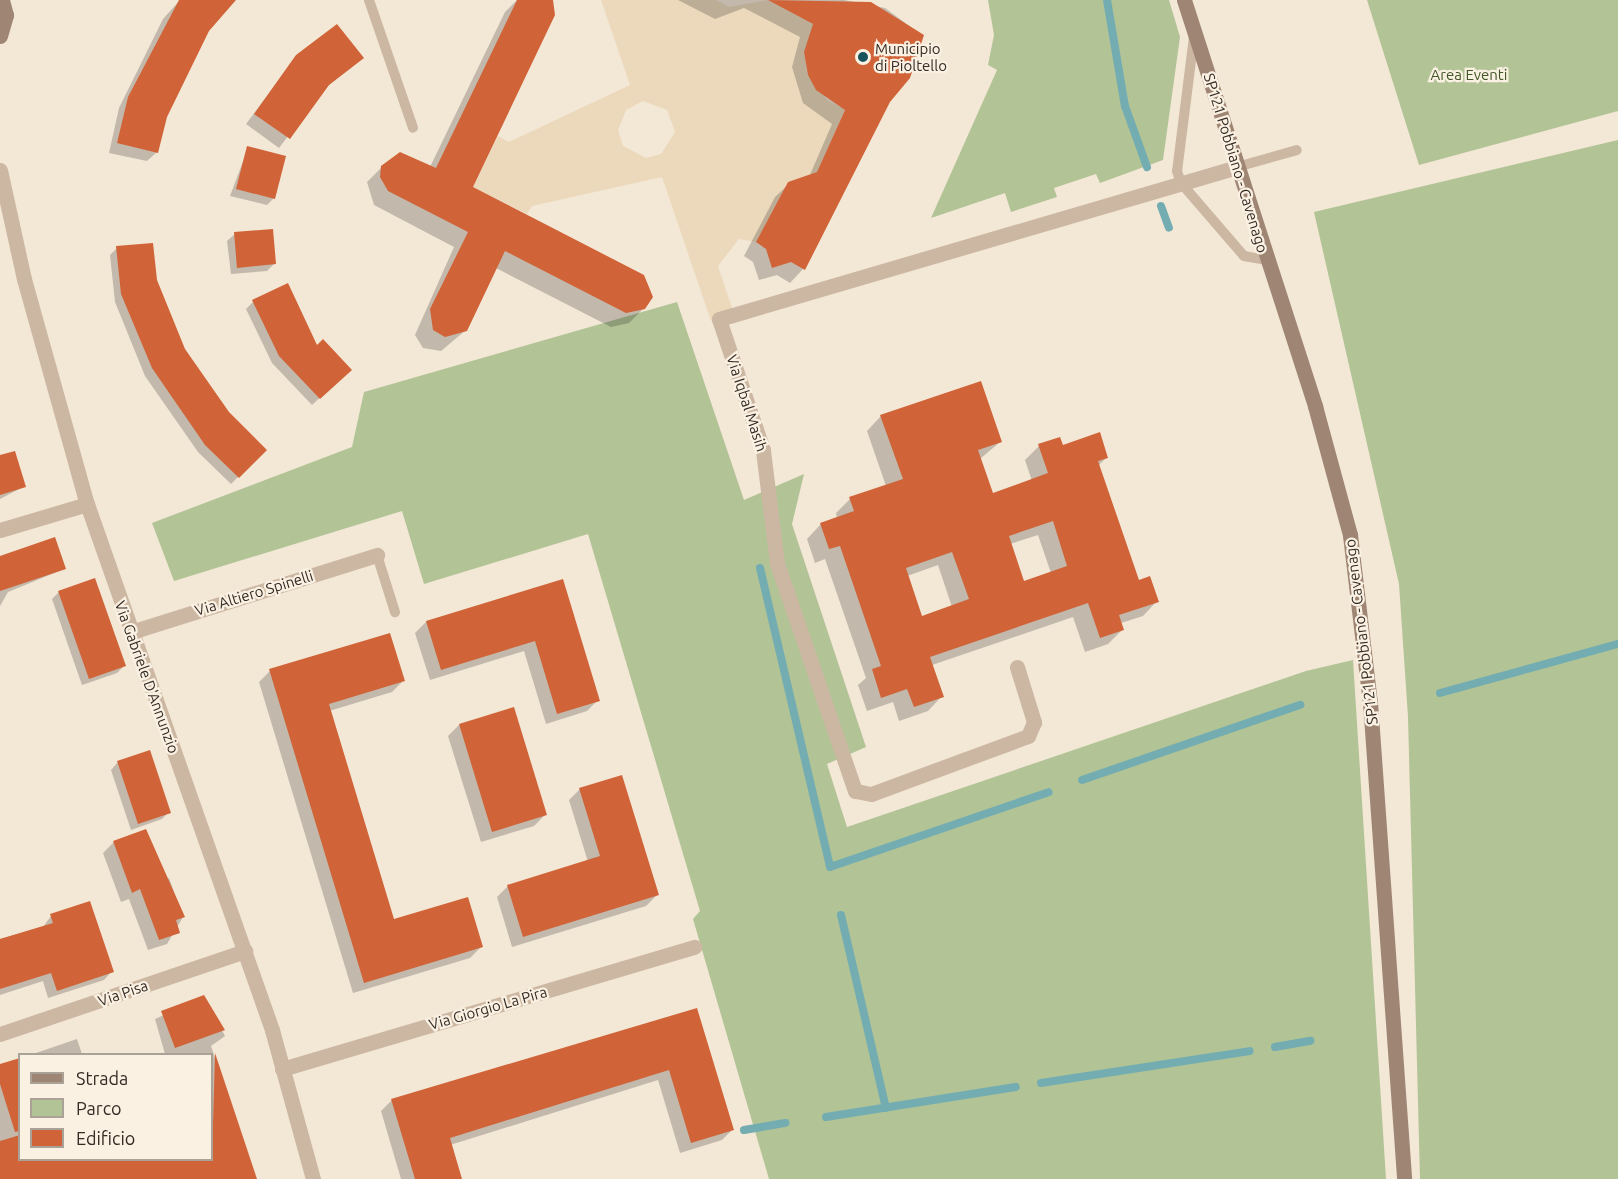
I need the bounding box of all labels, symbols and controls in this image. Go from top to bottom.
place label: Municipio di Pioltello [875,39,947,74]
marker: Municipio di Pioltello [856,50,870,64]
park label: Area Eventi [1431,66,1507,84]
street label: SP121 Pobbiano - Cavenago [1200,71,1272,255]
street label: Via Iqbal Masih [723,352,771,454]
street label: SP121 Pobbiano - Cavenago [1341,538,1381,726]
street label: Via Altiero Spinelli [193,566,315,620]
street label: Via Gabriele D'Annunzio [111,598,183,756]
street label: Via Pisa [96,976,150,1010]
street label: Via Giorgio La Pira [427,983,549,1033]
legend [18,1053,213,1161]
text: Strada [76,1068,128,1088]
text: Parco [76,1098,122,1118]
text: Edificio [76,1128,135,1148]

